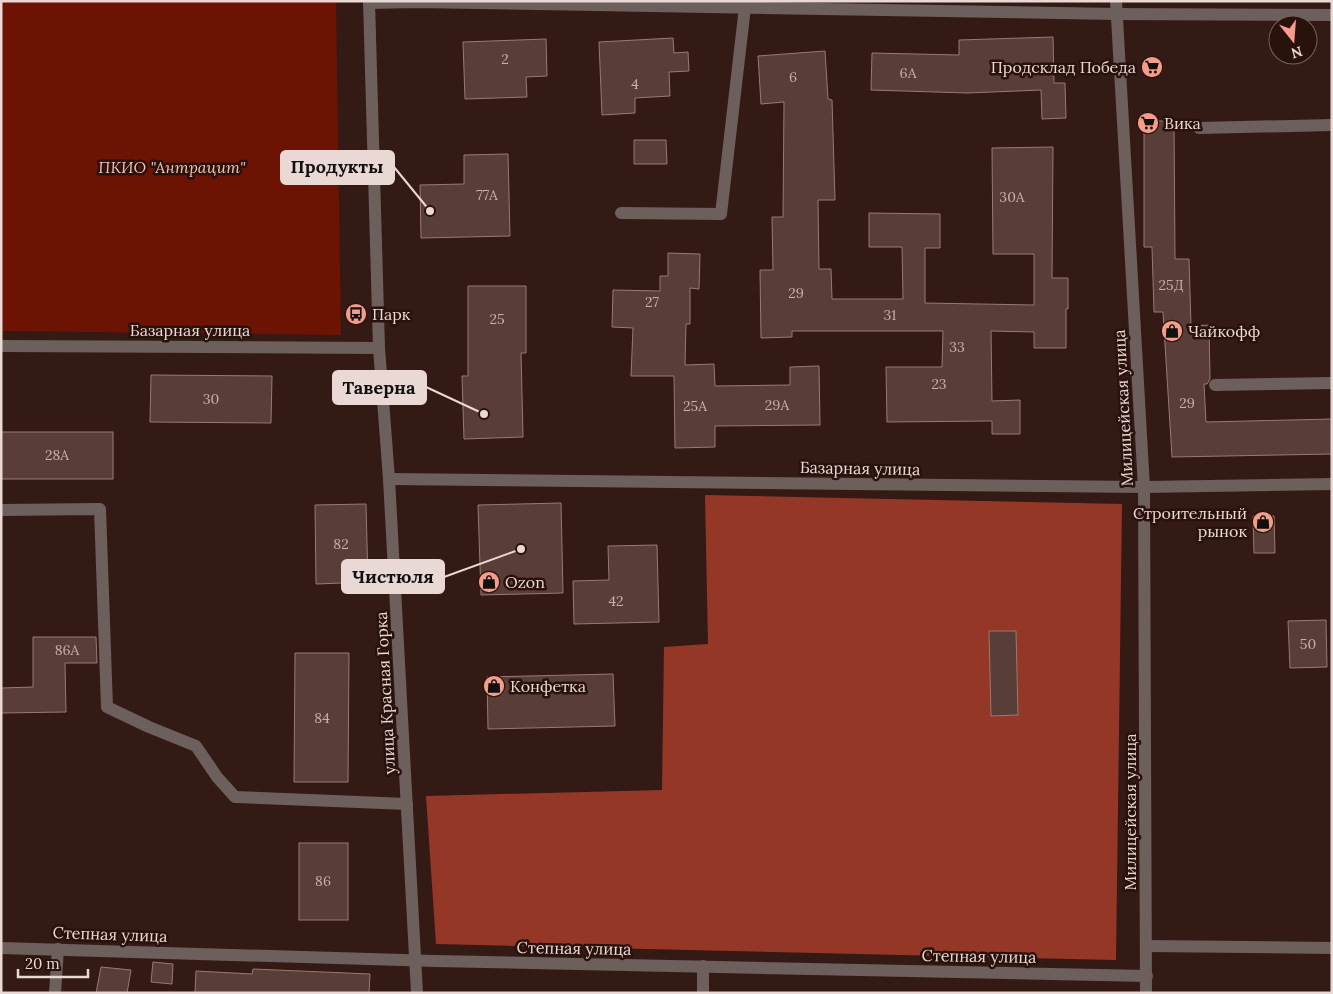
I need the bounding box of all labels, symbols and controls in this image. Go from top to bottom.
north arrow [1268,15,1318,65]
text: N [1289,42,1305,63]
house number: 2 [501,50,509,68]
supermarket icon: Продсклад Победа [1140,55,1164,79]
place label: Продсклад Победа [991,57,1136,77]
house number: 6А [900,64,917,82]
house number: 6 [789,68,797,86]
house number: 4 [631,75,639,93]
supermarket icon: Вика [1136,111,1160,135]
place label: Вика [1164,113,1201,133]
callout: Продукты [281,151,394,184]
text: Продукты [291,155,383,178]
park label: ПКИО "Антрацит" [98,157,246,177]
house number: 77А [476,186,498,204]
house number: 30А [999,188,1025,206]
house number: 25Д [1159,276,1184,294]
house number: 29 [788,284,804,302]
house number: 27 [645,293,660,311]
bus stop icon: Парк [344,302,368,326]
place label: Парк [372,304,411,324]
house number: 31 [884,306,896,324]
house number: 25 [489,310,505,328]
shop icon: Чайкофф [1160,319,1184,343]
street label: Базарная улица [130,320,250,340]
place label: Чайкофф [1188,321,1260,341]
street label: Милицейская улица [1109,329,1137,487]
house number: 33 [949,338,965,356]
callout: Таверна [333,371,426,404]
house number: 23 [931,375,947,393]
text: Таверна [343,376,416,399]
house number: 30 [203,390,219,408]
house number: 29 [1179,394,1195,412]
house number: 29А [765,396,789,414]
house number: 25А [683,397,707,415]
house number: 28А [45,446,69,464]
street label: Базарная улица [800,457,920,479]
place label: Строительный рынок [1133,503,1247,541]
shop icon: Строительный рынок [1251,510,1275,534]
house number: 82 [333,535,349,553]
callout: Чистюля [342,560,444,593]
text: Чистюля [352,565,434,588]
shop icon: Ozon [477,570,501,594]
place label: Ozon [505,572,545,592]
house number: 42 [608,592,624,610]
street label: улица Красная Горка [371,611,399,775]
house number: 50 [1300,635,1316,653]
house number: 86А [55,641,80,659]
shop icon: Конфетка [482,674,506,698]
place label: Конфетка [510,676,586,696]
house number: 84 [314,709,330,727]
street label: Милицейская улица [1120,733,1140,891]
house number: 86 [315,872,331,890]
street label: Степная улица [52,922,168,946]
street label: Степная улица [516,937,632,959]
street label: Степная улица [921,945,1037,967]
scale bar [18,946,88,978]
text: 20 m [25,954,60,973]

